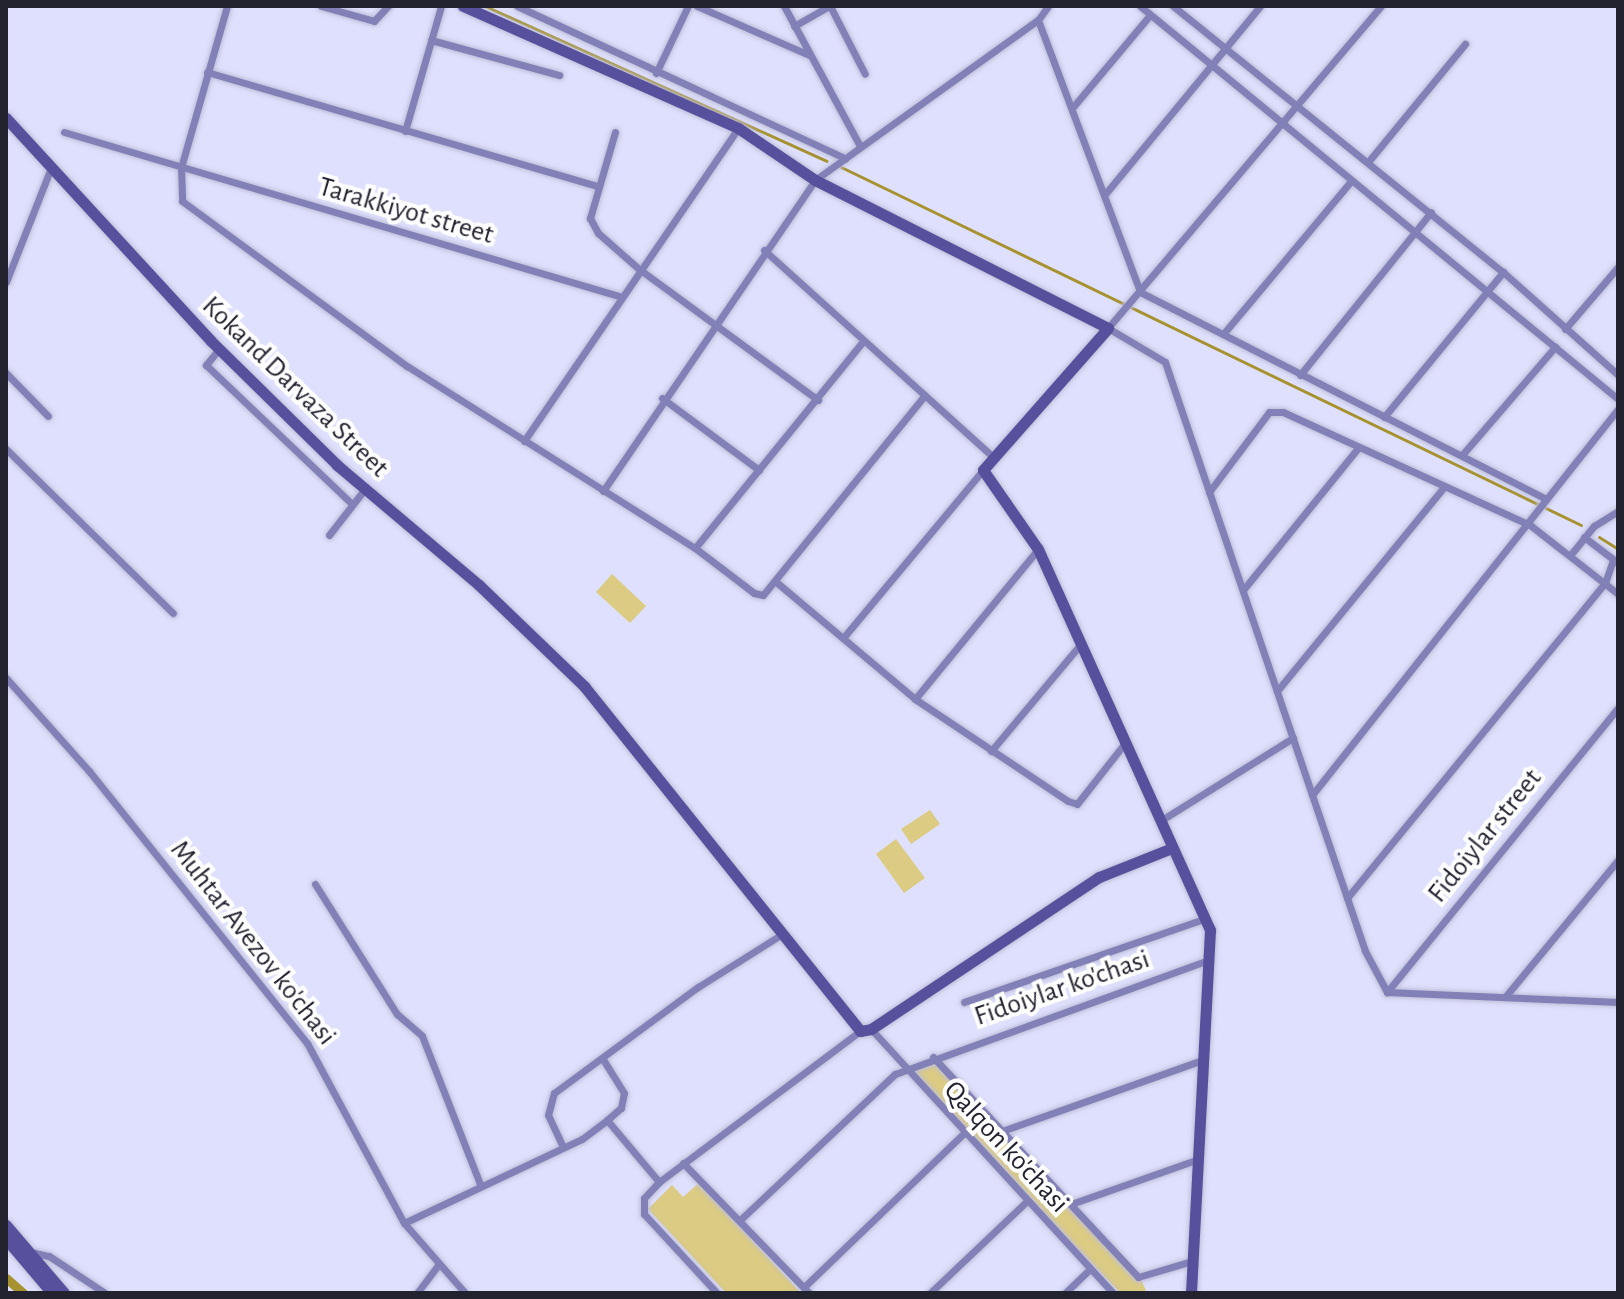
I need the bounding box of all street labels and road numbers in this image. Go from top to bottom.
street label: Tarakkiyot street [315,170,497,252]
street label: Kokand Darvaza Street [195,289,395,485]
street label: Fidoiylar street [1421,762,1549,910]
street label: Muhtar Avezov ko'chasi [163,834,343,1052]
street label: Fidoiylar ko'chasi [970,942,1154,1034]
street label: Qalqon ko'chasi [936,1074,1076,1220]

